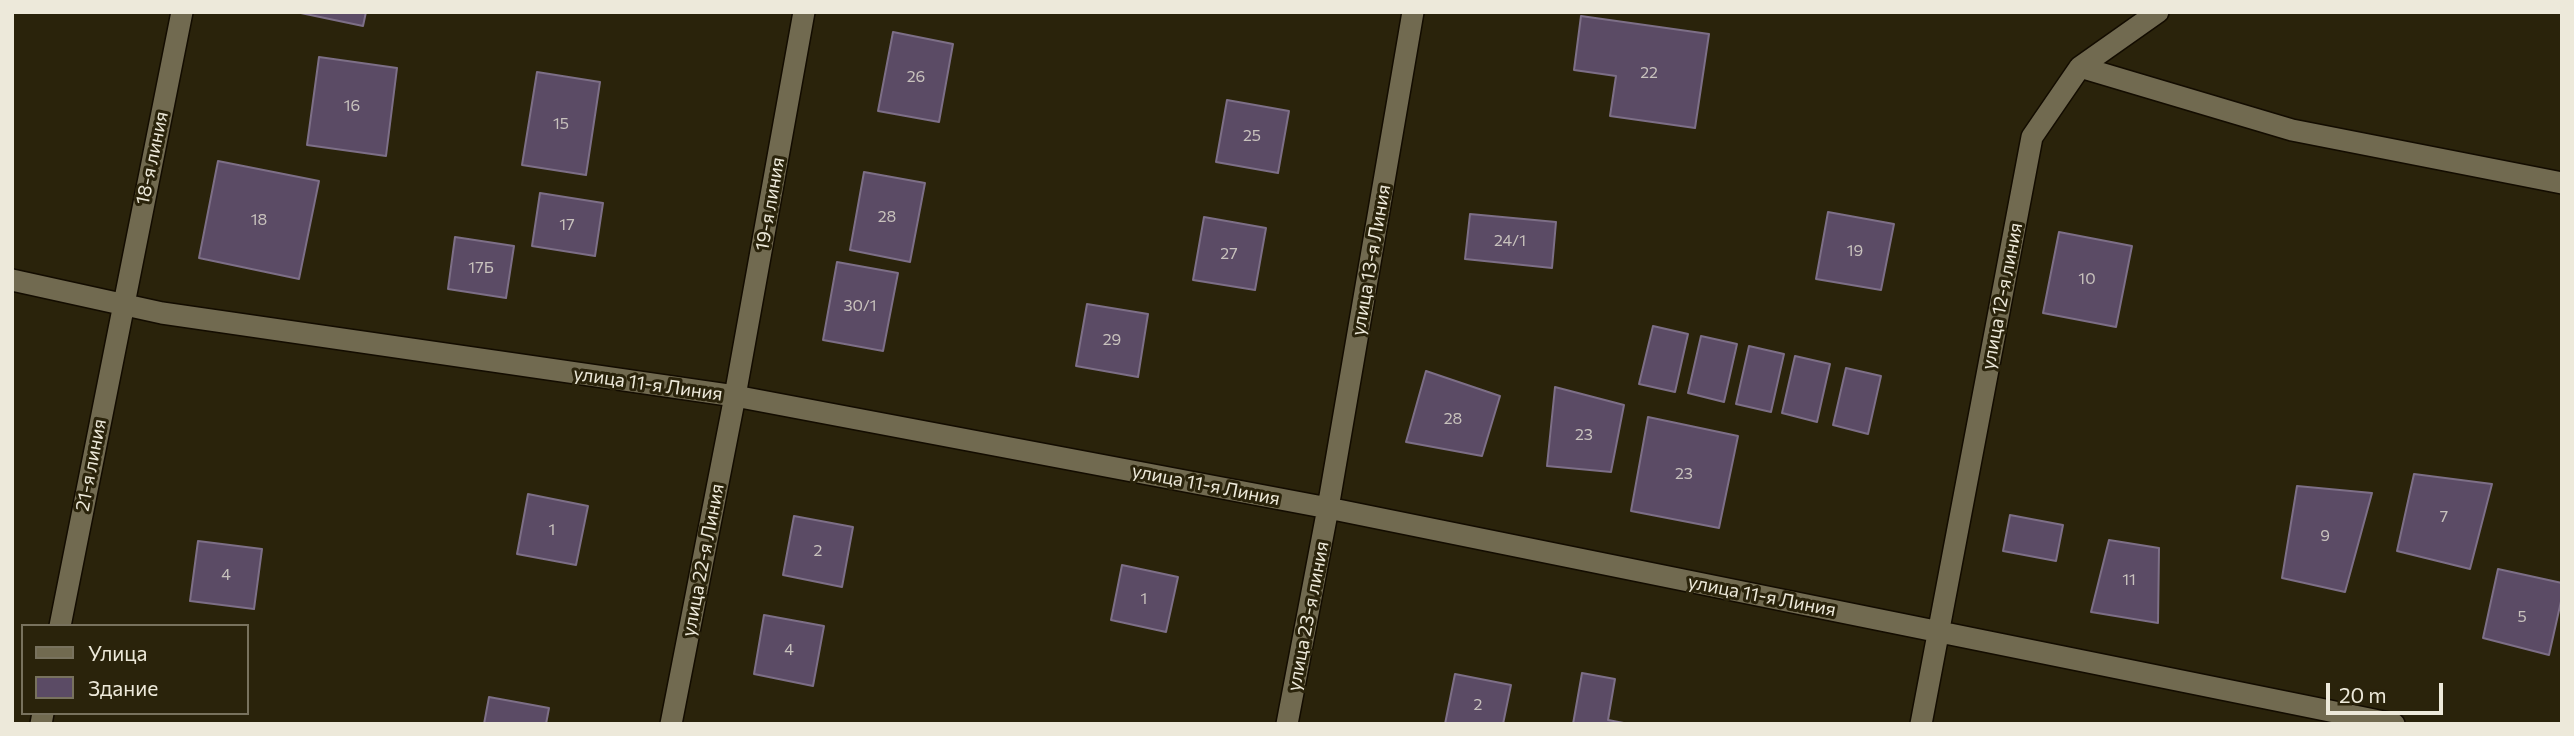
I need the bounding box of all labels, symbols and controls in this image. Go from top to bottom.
house number: 22 [1640,63,1658,83]
house number: 26 [907,67,925,87]
house number: 16 [344,96,360,116]
street label: 18-я линия [131,109,173,207]
house number: 15 [553,114,569,134]
house number: 25 [1243,126,1261,146]
street label: 19-я линия [751,155,789,253]
street label: улица 13-я Линия [1346,183,1396,337]
house number: 28 [878,207,896,227]
house number: 18 [251,210,267,230]
house number: 17 [559,215,575,235]
street label: улица 12-я линия [1977,220,2027,372]
house number: 24/1 [1494,231,1526,251]
house number: 19 [1847,241,1863,261]
house number: 27 [1220,244,1238,264]
house number: 17Б [468,258,494,278]
house number: 10 [2078,269,2096,289]
house number: 30/1 [843,296,877,316]
house number: 29 [1103,330,1121,350]
street label: улица 11-я Линия [572,362,724,406]
house number: 28 [1444,409,1462,429]
street label: 21-я линия [71,417,111,513]
house number: 23 [1575,425,1593,445]
street label: улица 11-я Линия [1130,459,1282,511]
house number: 23 [1675,464,1693,484]
street label: улица 22-я Линия [677,482,729,638]
house number: 7 [2440,507,2448,527]
house number: 1 [549,520,555,540]
house number: 9 [2320,526,2330,546]
street label: улица 23-я линия [1282,539,1334,693]
house number: 2 [814,541,822,561]
house number: 4 [221,565,231,585]
street label: улица 11-я Линия [1686,570,1838,622]
house number: 11 [2122,570,2136,590]
house number: 1 [1141,589,1147,609]
house number: 5 [2517,607,2527,627]
legend [21,624,248,715]
text: Улица [88,640,147,665]
house number: 4 [784,640,794,660]
scale bar [2329,670,2446,714]
text: Здание [88,675,158,700]
text: 20 m [2339,682,2387,707]
house number: 2 [1474,695,1482,715]

